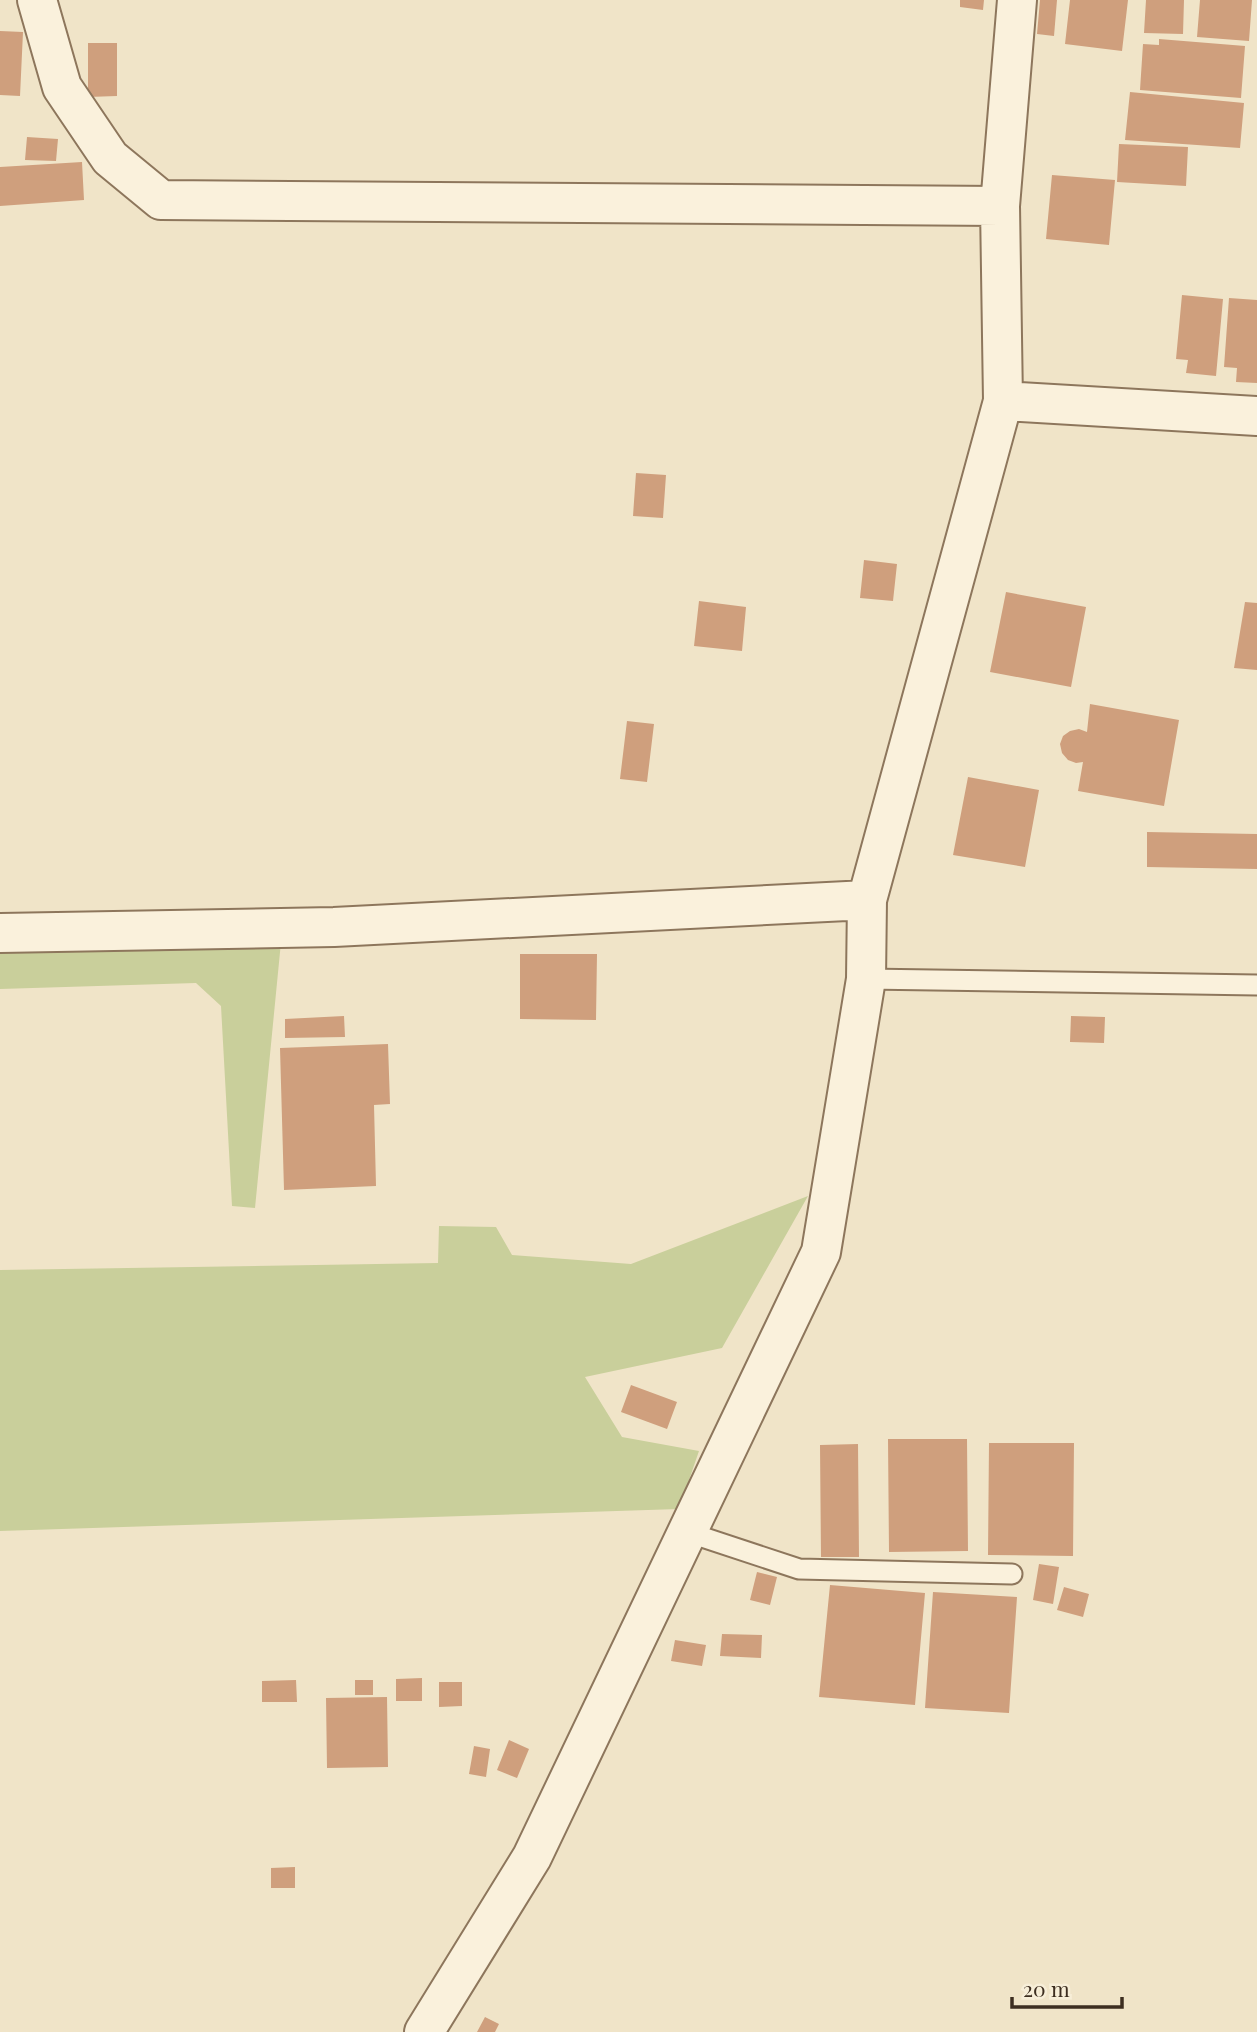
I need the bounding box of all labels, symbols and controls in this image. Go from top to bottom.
scale bar [1012,1966,1122,2010]
text: 20 m [1023,1974,1070,2002]

